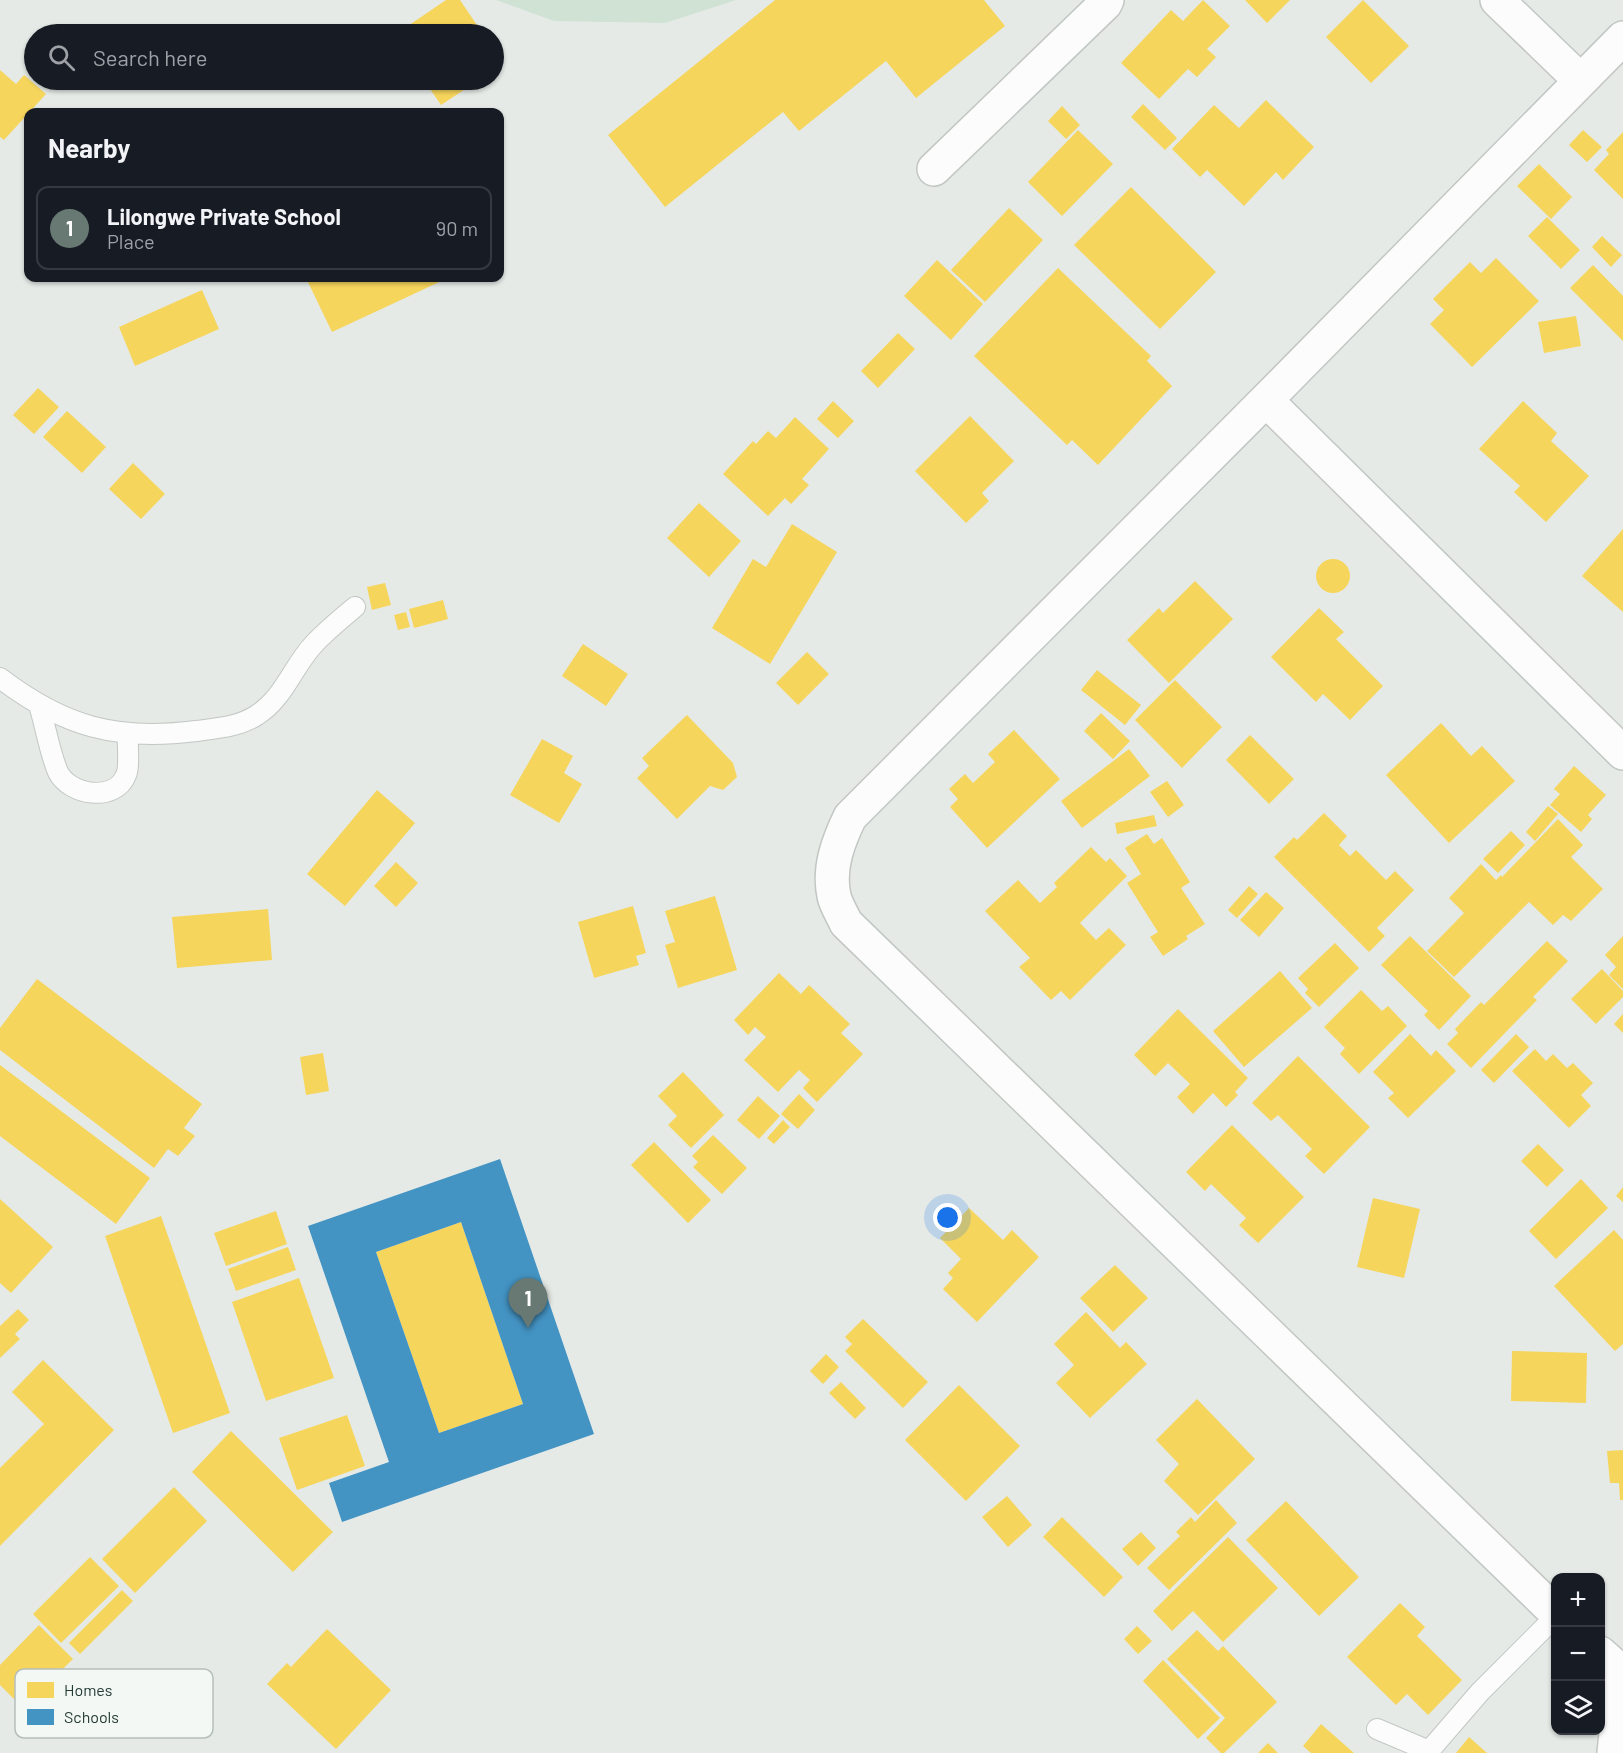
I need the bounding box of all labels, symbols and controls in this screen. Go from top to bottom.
search box [24,24,504,90]
icon: search [45,41,78,74]
text: Search here [93,44,207,70]
text: Nearby [48,132,130,163]
text: Lilongwe Private School [107,203,341,229]
text: 1 [66,216,73,240]
text: 90 m [436,216,478,240]
text: Place [107,229,155,253]
your location [933,1203,962,1232]
pin: 1 [508,1278,548,1328]
map controls [1551,1573,1605,1735]
button: + [1551,1573,1605,1627]
button: − [1551,1627,1605,1681]
legend [15,1669,213,1738]
text: Homes [64,1680,112,1699]
button: layers [1551,1681,1605,1735]
text: Schools [64,1707,119,1726]

